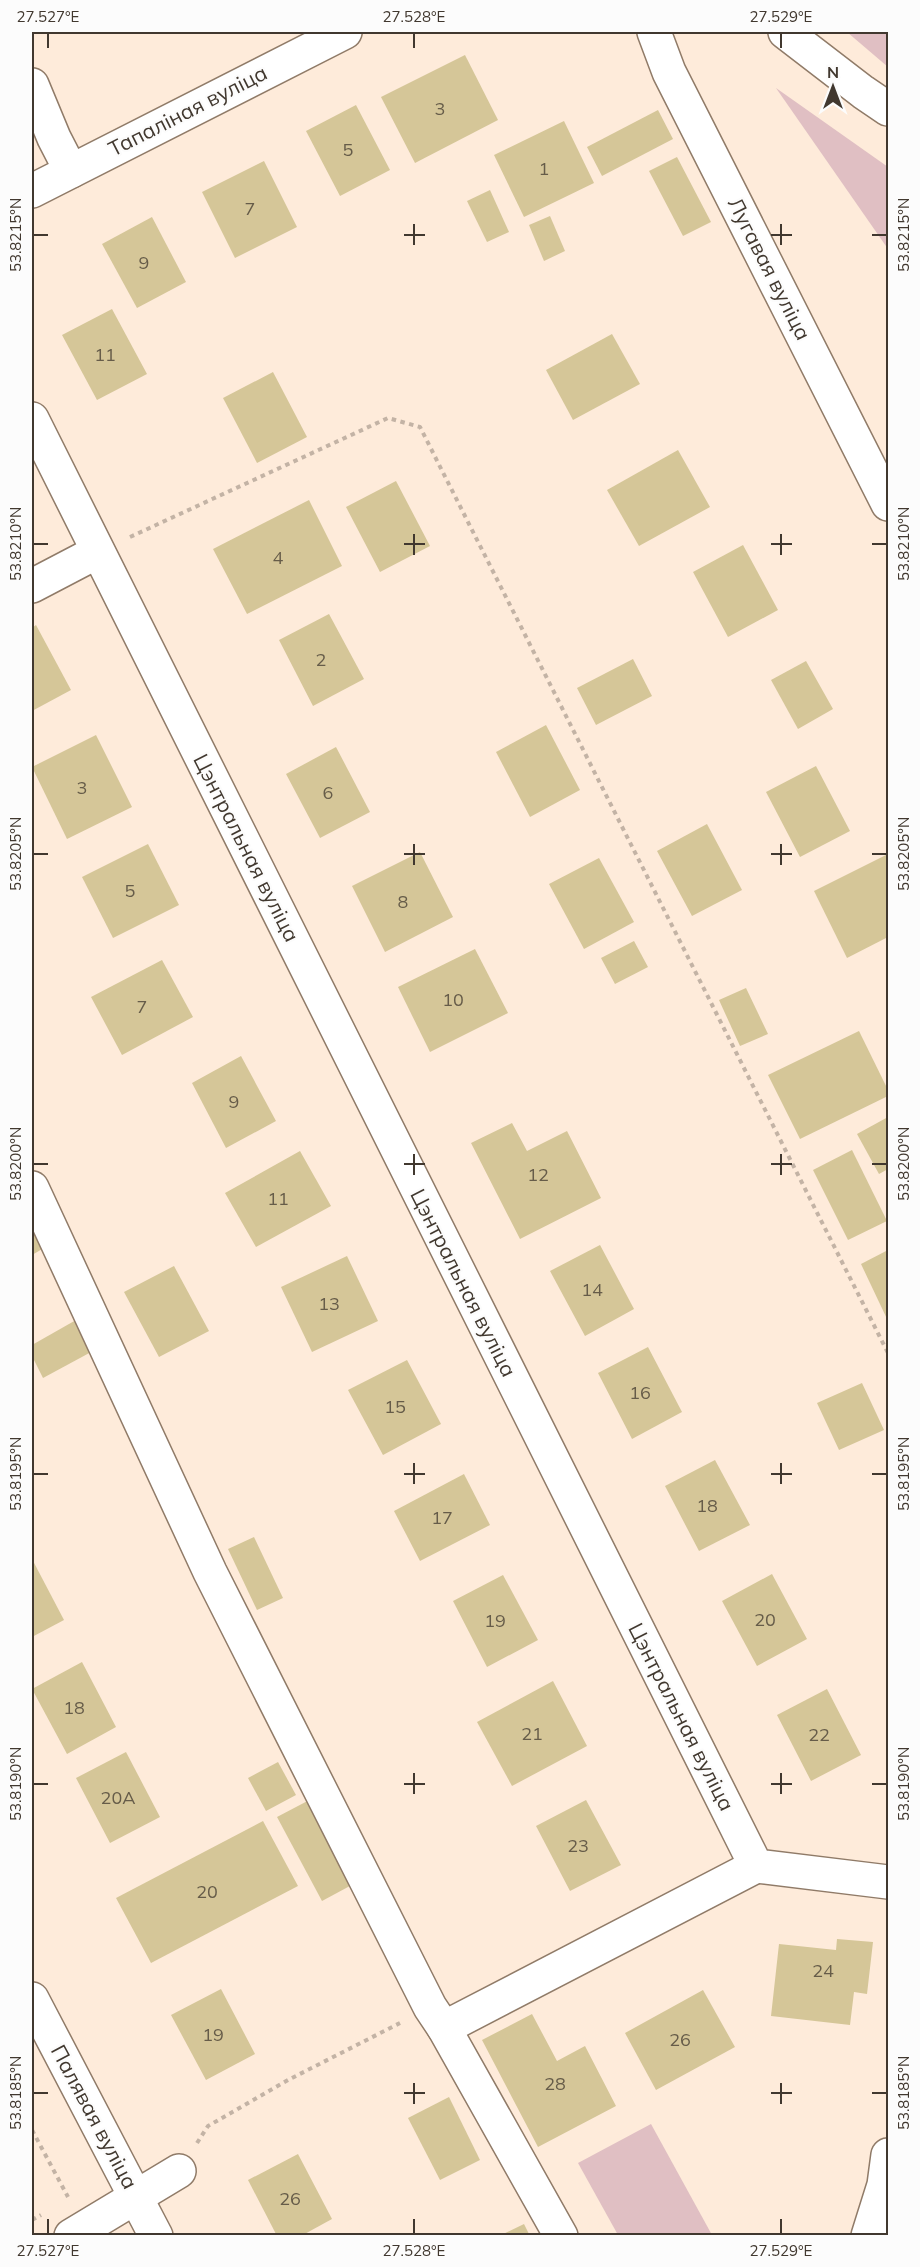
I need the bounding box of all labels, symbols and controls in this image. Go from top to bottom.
text: 27.527°E [17,7,80,26]
text: 27.528°E [383,7,446,26]
text: 27.529°E [750,7,813,26]
north arrow [803,57,863,117]
street label: Тапаліная вуліца [104,59,271,161]
text: N [827,62,839,82]
house number: 3 [435,97,445,120]
house number: 5 [343,138,354,161]
house number: 1 [539,157,549,180]
street label: Лугавая вуліца [723,193,817,344]
house number: 7 [245,197,255,220]
text: 53.8215°N [6,198,25,272]
text: 53.8215°N [894,198,913,272]
house number: 9 [139,251,149,274]
house number: 11 [94,343,116,366]
text: 53.8210°N [6,507,25,581]
text: 53.8210°N [894,507,913,581]
house number: 4 [273,546,284,569]
house number: 2 [316,648,326,671]
street label: Цэнтральная вуліца [188,749,306,946]
house number: 3 [77,776,87,799]
house number: 6 [323,781,333,804]
text: 53.8205°N [6,817,25,891]
text: 53.8205°N [894,817,913,891]
house number: 5 [125,879,136,902]
house number: 8 [398,890,408,913]
house number: 10 [442,988,464,1011]
house number: 7 [137,995,147,1018]
house number: 9 [229,1090,239,1113]
text: 53.8200°N [6,1127,25,1201]
text: 53.8200°N [894,1127,913,1201]
house number: 12 [527,1163,549,1186]
street label: Цэнтральная вуліца [405,1184,523,1381]
house number: 11 [267,1187,289,1210]
house number: 14 [581,1278,603,1301]
house number: 13 [318,1292,340,1315]
house number: 16 [629,1381,651,1404]
house number: 15 [384,1395,406,1418]
text: 53.8195°N [6,1437,25,1511]
text: 53.8195°N [894,1437,913,1511]
house number: 18 [696,1494,718,1517]
house number: 17 [431,1506,453,1529]
house number: 20 [754,1608,776,1631]
house number: 19 [484,1609,506,1632]
street label: Цэнтральная вуліца [623,1618,741,1815]
house number: 18 [63,1696,85,1719]
house number: 21 [521,1722,543,1745]
house number: 22 [808,1723,830,1746]
text: 53.8190°N [6,1747,25,1821]
text: 53.8190°N [894,1747,913,1821]
house number: 20А [101,1786,135,1809]
house number: 23 [567,1834,589,1857]
house number: 20 [196,1880,218,1903]
house number: 24 [812,1959,834,1982]
house number: 19 [202,2023,224,2046]
house number: 26 [669,2028,691,2051]
street label: Палявая вуліца [46,2040,144,2193]
text: 53.8185°N [6,2056,25,2130]
text: 53.8185°N [894,2056,913,2130]
house number: 28 [544,2072,566,2095]
house number: 26 [279,2187,301,2210]
text: 27.527°E [17,2241,80,2260]
text: 27.528°E [383,2241,446,2260]
text: 27.529°E [750,2241,813,2260]

